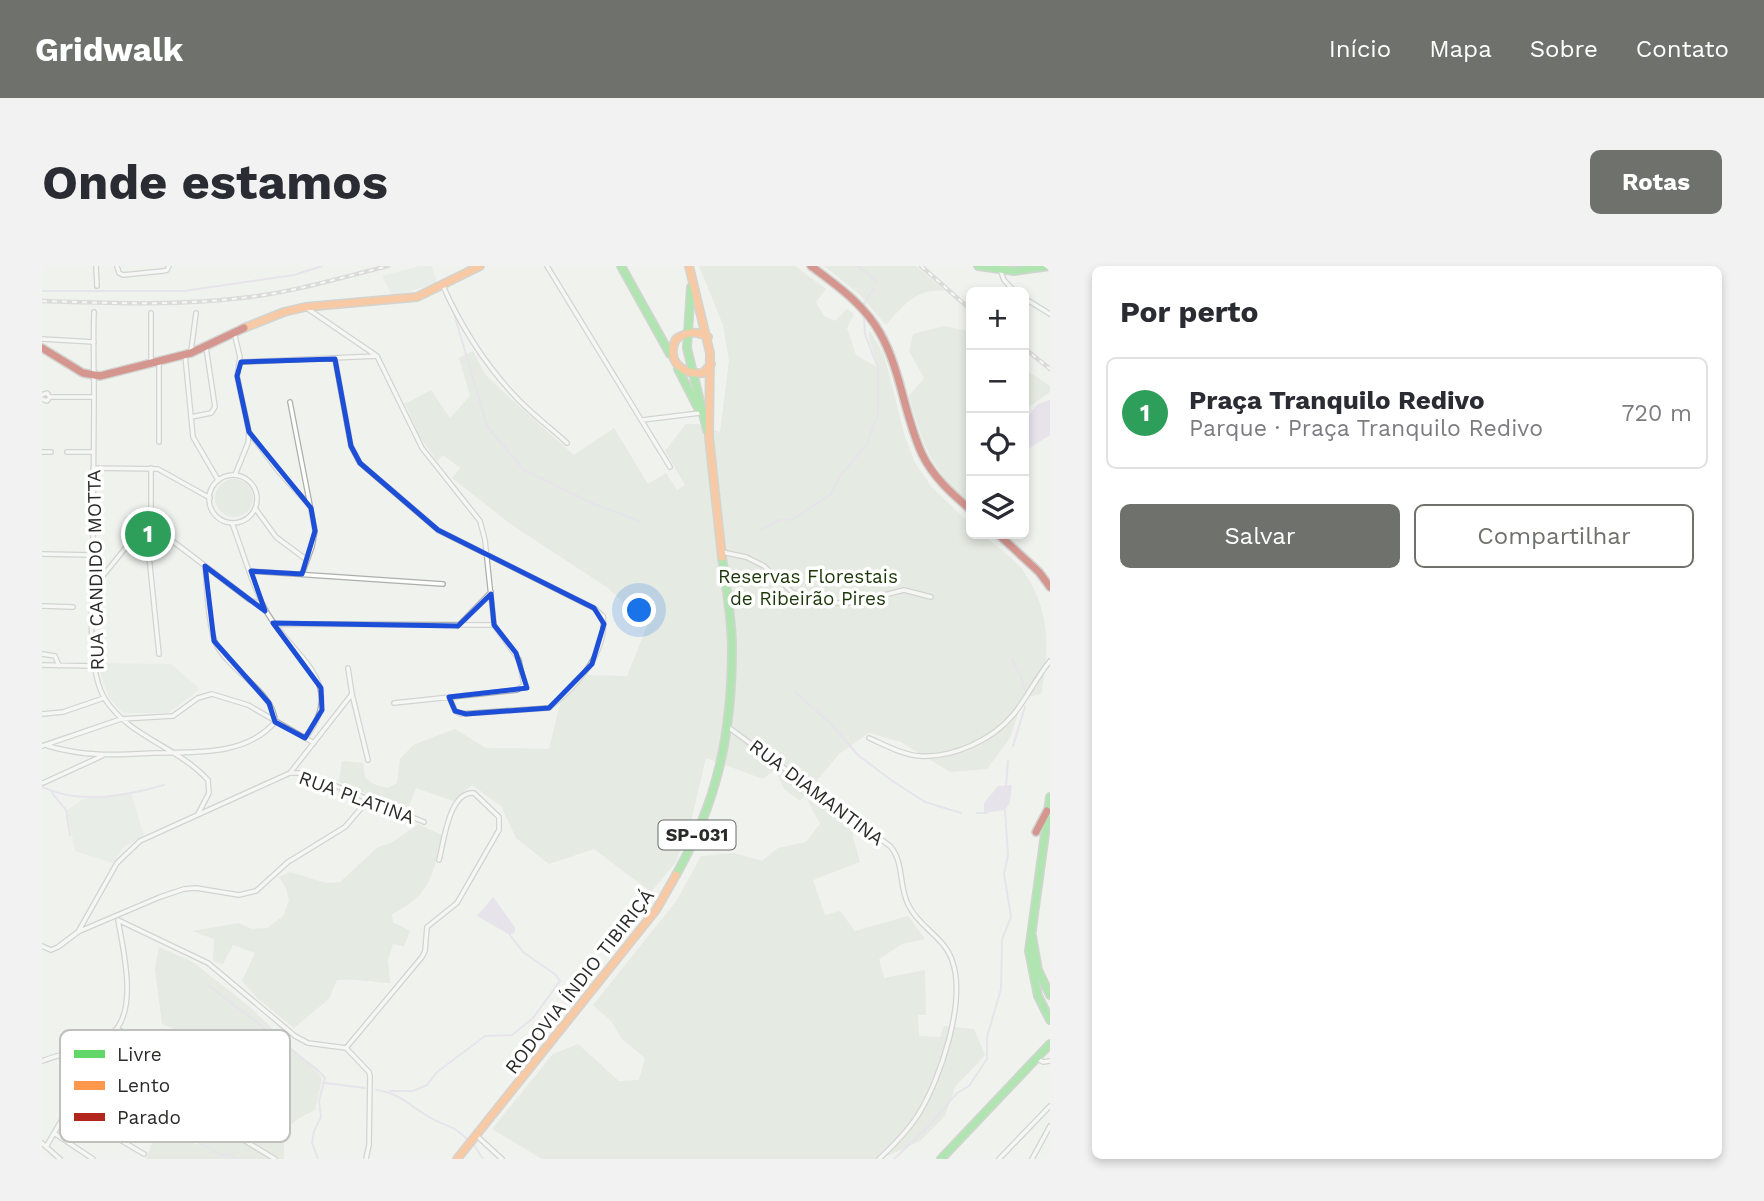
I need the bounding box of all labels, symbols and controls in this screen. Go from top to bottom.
text: Gridwalk [35,30,183,69]
text: Início [1329,35,1391,63]
text: Mapa [1429,35,1492,63]
text: Sobre [1530,35,1598,63]
text: Contato [1636,35,1729,63]
button: Rotas [1590,150,1722,214]
text: Onde estamos [42,153,388,211]
map controls [966,287,1029,539]
button: + [966,287,1029,350]
text: Por perto [1120,294,1258,329]
button: − [966,350,1029,413]
text: Praça Tranquilo Redivo [1189,385,1485,415]
text: 1 [1140,400,1150,427]
text: 720 m [1622,400,1692,427]
button: locate [966,413,1029,476]
text: Parque · Praça Tranquilo Redivo [1189,415,1543,442]
street label: RUA CANDIDO MOTTA [82,469,109,671]
button: layers [966,476,1029,539]
button: Salvar [1120,504,1400,568]
button: Compartilhar [1414,504,1694,568]
pin: 1 [125,508,171,560]
park label: Reservas Florestais de Ribeirão Pires [718,565,898,610]
your location [622,593,656,627]
street label: RUA DIAMANTINA [745,734,889,851]
street label: RUA PLATINA [296,766,418,829]
road number: SP-031 [658,820,736,850]
street label: RODOVIA ÍNDIO TIBIRIÇÁ [500,884,659,1078]
legend [60,1030,290,1142]
text: Livre [117,1043,162,1066]
text: Lento [117,1074,170,1097]
text: Parado [117,1106,181,1129]

